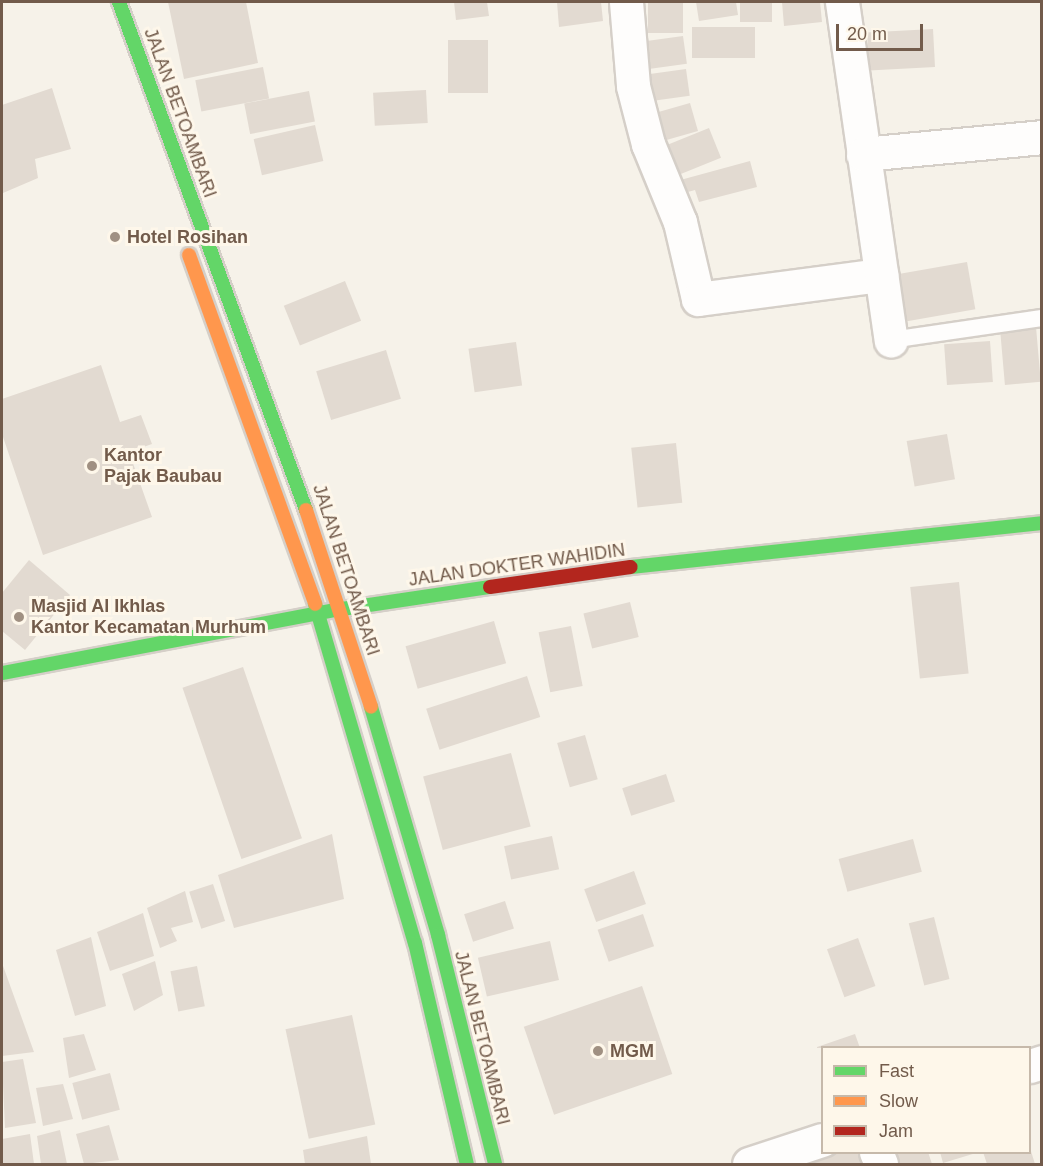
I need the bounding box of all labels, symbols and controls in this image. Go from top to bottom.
scale bar [839,12,926,50]
text: 20 m [847,24,887,44]
street label: JALAN BETOAMBARI [139,25,221,201]
place label: Hotel Rosihan [127,226,248,248]
marker: Hotel Rosihan [108,230,122,244]
place label: Kantor Pajak Baubau [104,445,222,488]
marker: Kantor Pajak Baubau [85,459,99,473]
street label: JALAN BETOAMBARI [308,482,384,658]
street label: JALAN DOKTER WAHIDIN [407,539,627,591]
place label: Masjid Al Ikhlas Kantor Kecamatan Murhum [31,596,266,638]
marker: Masjid Al Ikhlas Kantor Kecamatan Murhum [12,610,26,624]
street label: JALAN BETOAMBARI [450,949,514,1127]
place label: MGM [610,1040,654,1062]
marker: MGM [591,1044,605,1058]
legend [821,1046,1031,1154]
text: Fast [879,1061,914,1081]
text: Slow [879,1091,918,1111]
text: Jam [879,1121,913,1141]

